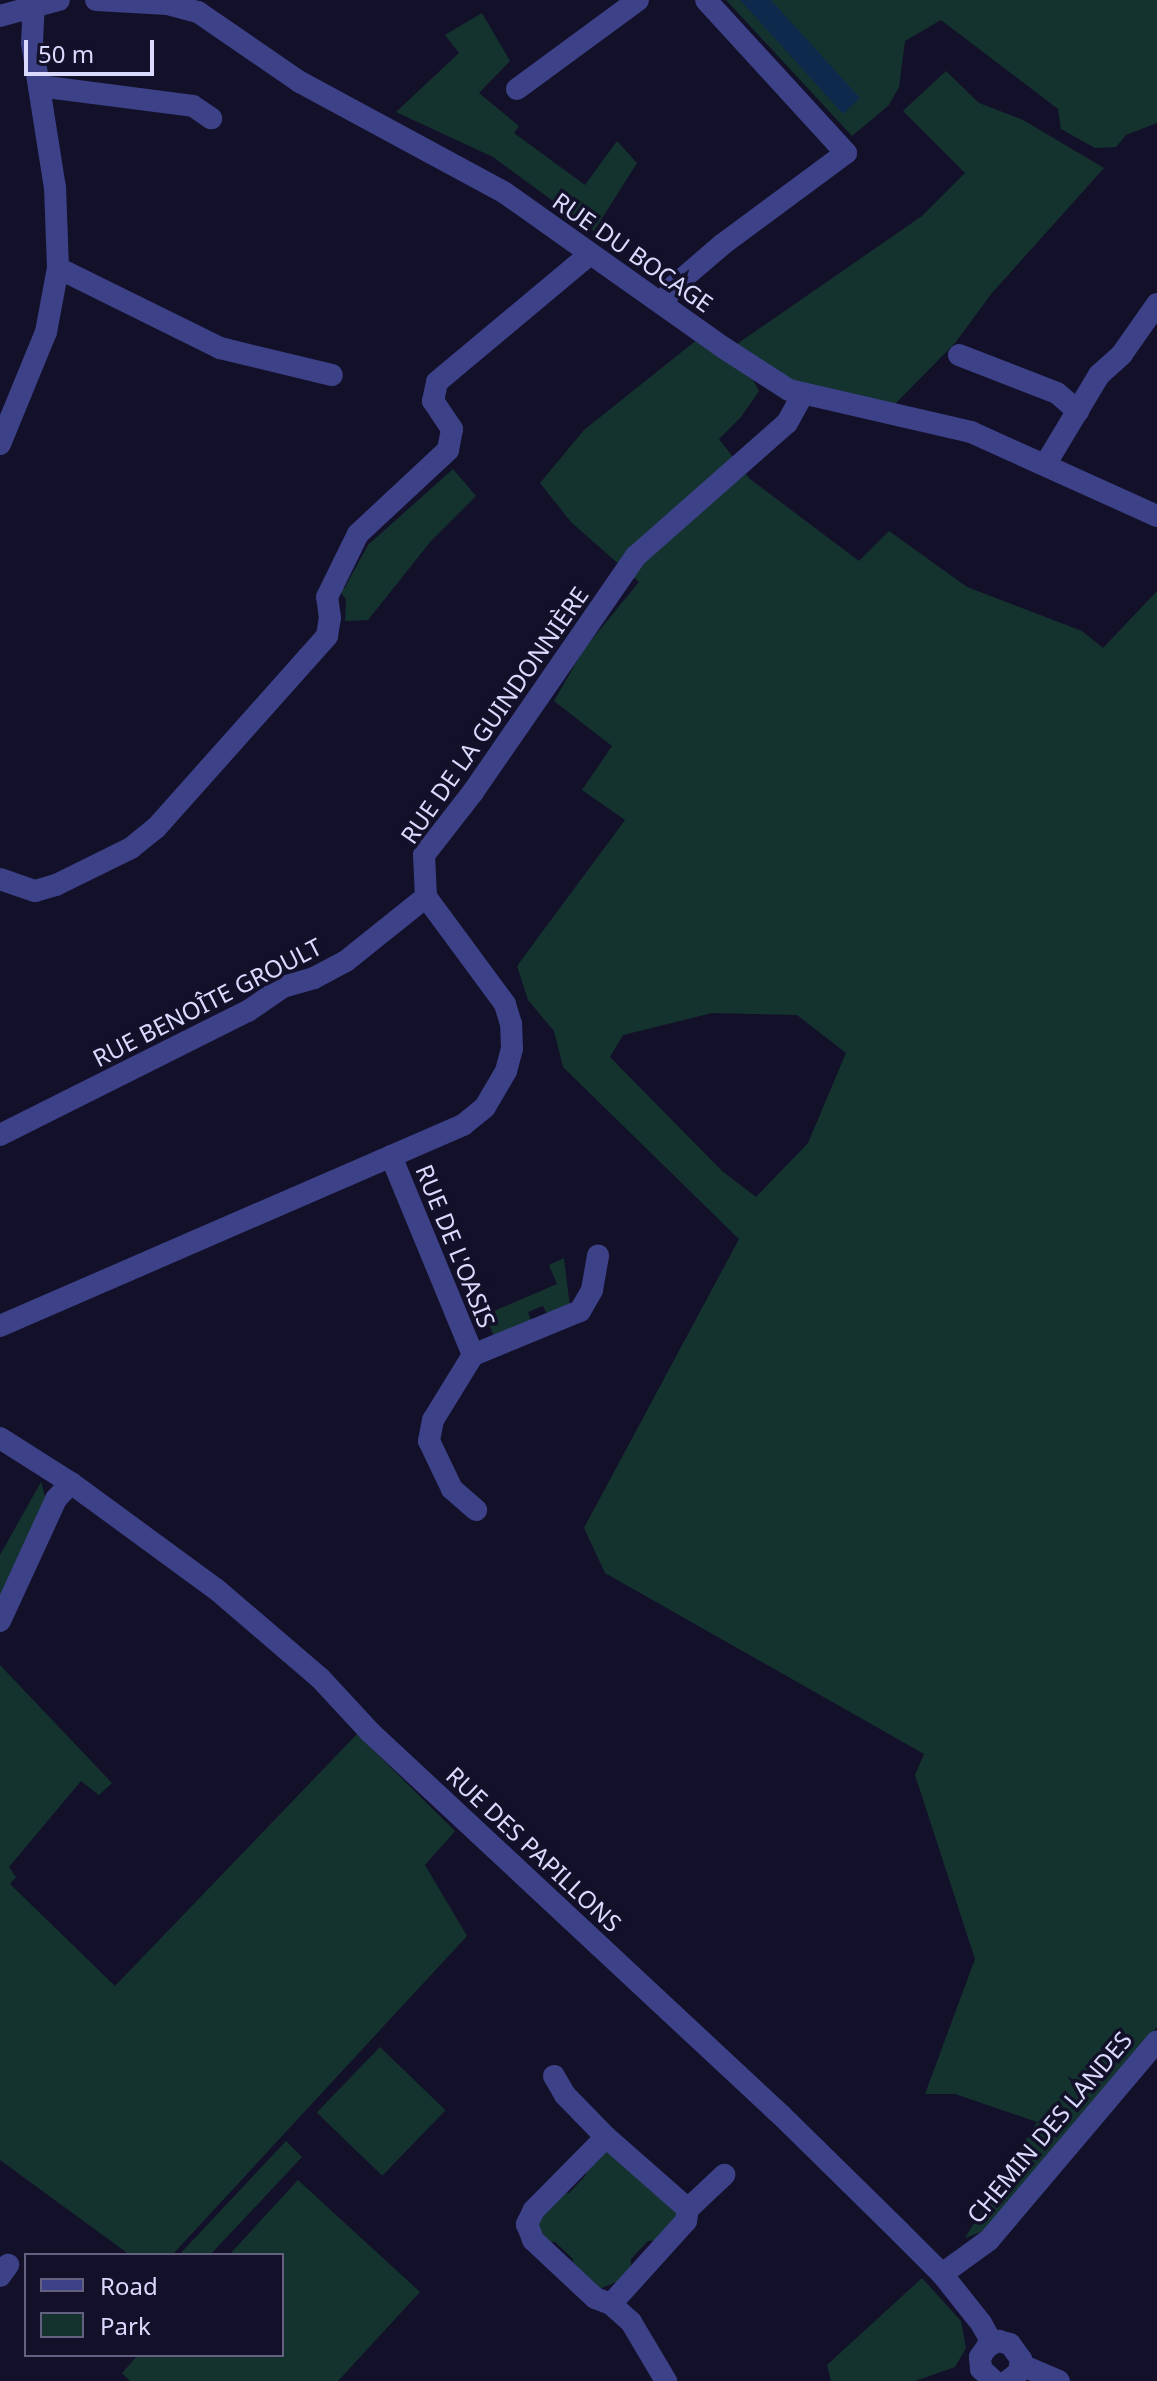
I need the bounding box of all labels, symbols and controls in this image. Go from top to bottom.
scale bar [28,24,158,74]
text: 50 m [38,37,94,70]
street label: RUE DU BOCAGE [548,186,718,318]
street label: RUE DE LA GUINDONNIÈRE [394,581,594,849]
street label: RUE BENOÎTE GROULT [88,932,326,1072]
street label: RUE DE L'OASIS [410,1160,502,1332]
street label: RUE DES PAPILLONS [441,1761,627,1937]
street label: CHEMIN DES LANDES [960,2025,1138,2229]
legend [24,2253,284,2357]
text: Road [100,2269,158,2302]
text: Park [100,2309,151,2342]

